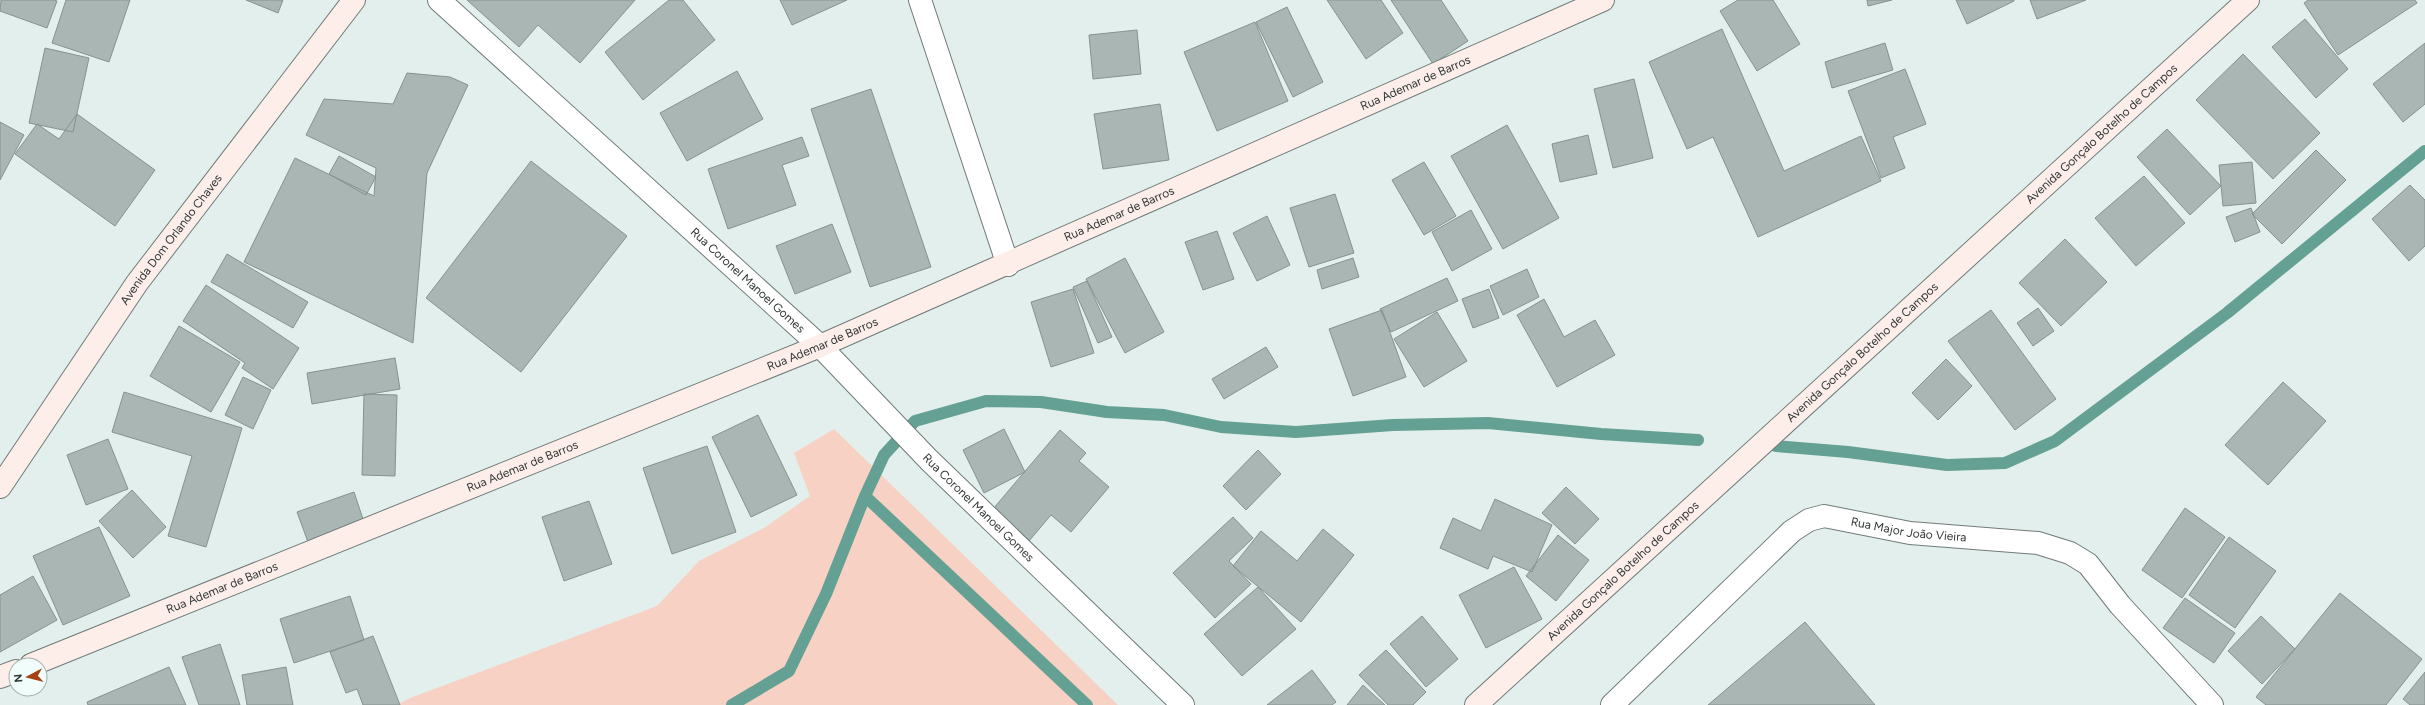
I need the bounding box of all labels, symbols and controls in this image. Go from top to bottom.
street label: Rua Ademar de Barros [1358,52,1473,113]
street label: Avenida Gonçalo Botelho de Campos [2023,61,2180,207]
street label: Avenida Dom Orlando Chaves [117,171,225,308]
street label: Rua Ademar de Barros [1062,183,1177,244]
street label: Rua Coronel Manoel Gomes [688,225,808,336]
street label: Avenida Gonçalo Botelho de Campos [1784,279,1941,425]
street label: Rua Ademar de Barros [765,314,880,374]
street label: Rua Ademar de Barros [465,437,581,495]
street label: Rua Coronel Manoel Gomes [920,451,1037,565]
street label: Avenida Gonçalo Botelho de Campos [1544,498,1702,643]
street label: Rua Major João Vieira [1850,514,1967,544]
street label: Rua Ademar de Barros [164,559,280,617]
north arrow [8,657,48,697]
text: N [12,673,26,683]

